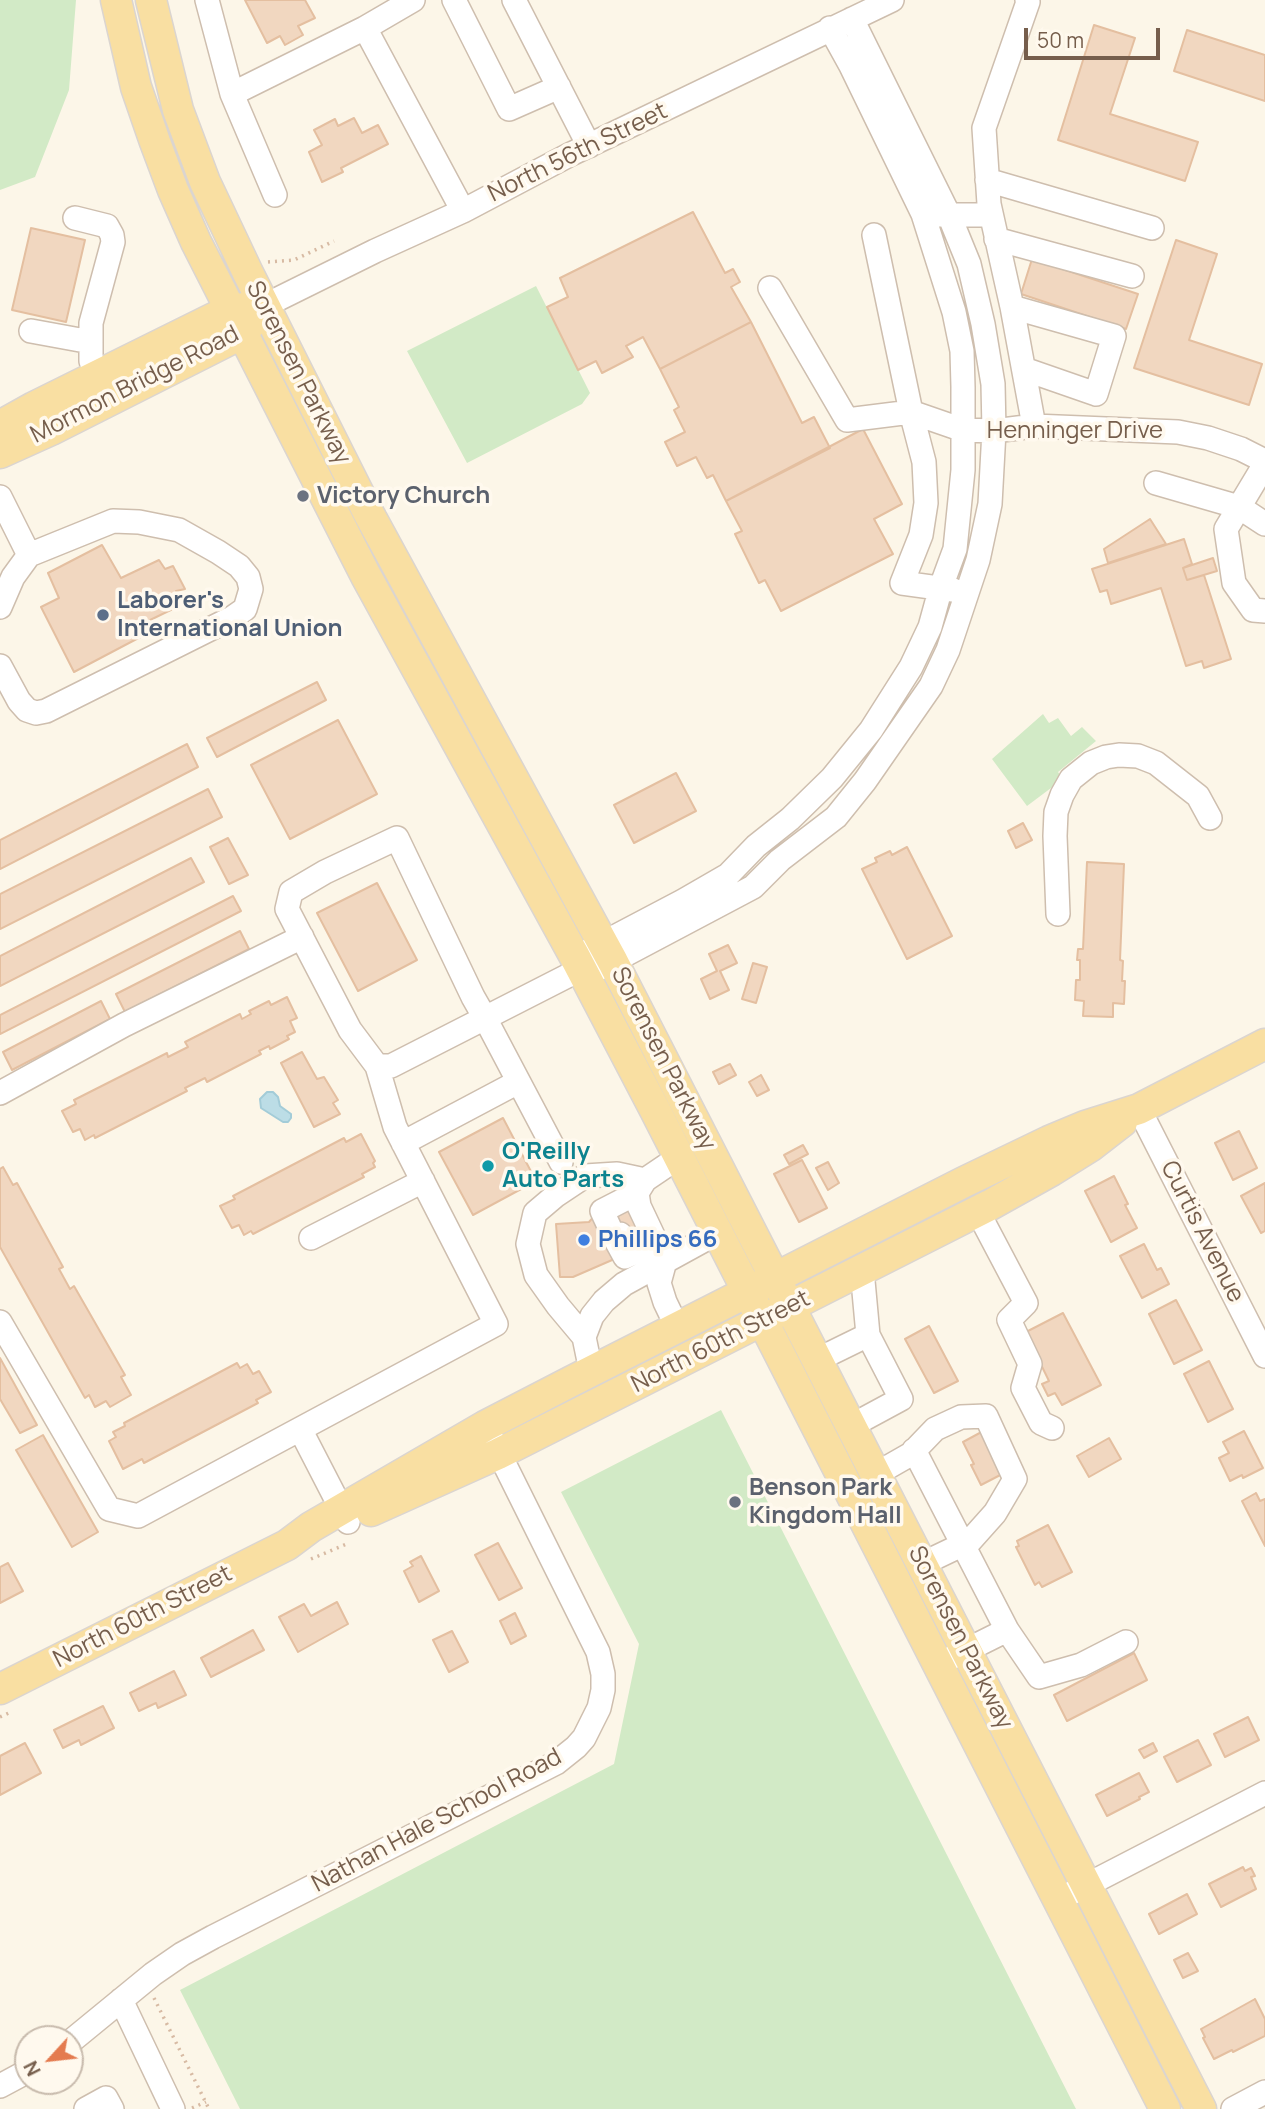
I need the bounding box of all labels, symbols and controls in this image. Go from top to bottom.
scale bar [1027,14,1164,58]
text: 50 m [1037,26,1084,54]
street label: North 56th Street [484,97,672,209]
street label: Sorensen Parkway [239,277,357,469]
street label: Mormon Bridge Road [26,320,244,450]
street label: Henninger Drive [987,417,1163,445]
place label: Victory Church [317,482,490,510]
marker: Victory Church [295,488,311,504]
place label: Laborer's International Union [117,587,343,643]
marker: Laborer's International Union [95,607,111,623]
street label: Sorensen Parkway [604,963,722,1155]
place label: O'Reilly Auto Parts [502,1138,624,1194]
street label: Curtis Avenue [1154,1156,1250,1308]
marker: O'Reilly Auto Parts [480,1158,496,1174]
place label: Phillips 66 [598,1226,717,1254]
marker: Phillips 66 [576,1232,592,1248]
street label: North 60th Street [627,1285,815,1399]
place label: Benson Park Kingdom Hall [749,1474,902,1530]
marker: Benson Park Kingdom Hall [727,1494,743,1510]
street label: Sorensen Parkway [901,1542,1019,1734]
street label: North 60th Street [49,1560,237,1674]
street label: Nathan Hale School Road [307,1743,567,1899]
north arrow [14,2025,84,2095]
text: N [17,2057,47,2081]

